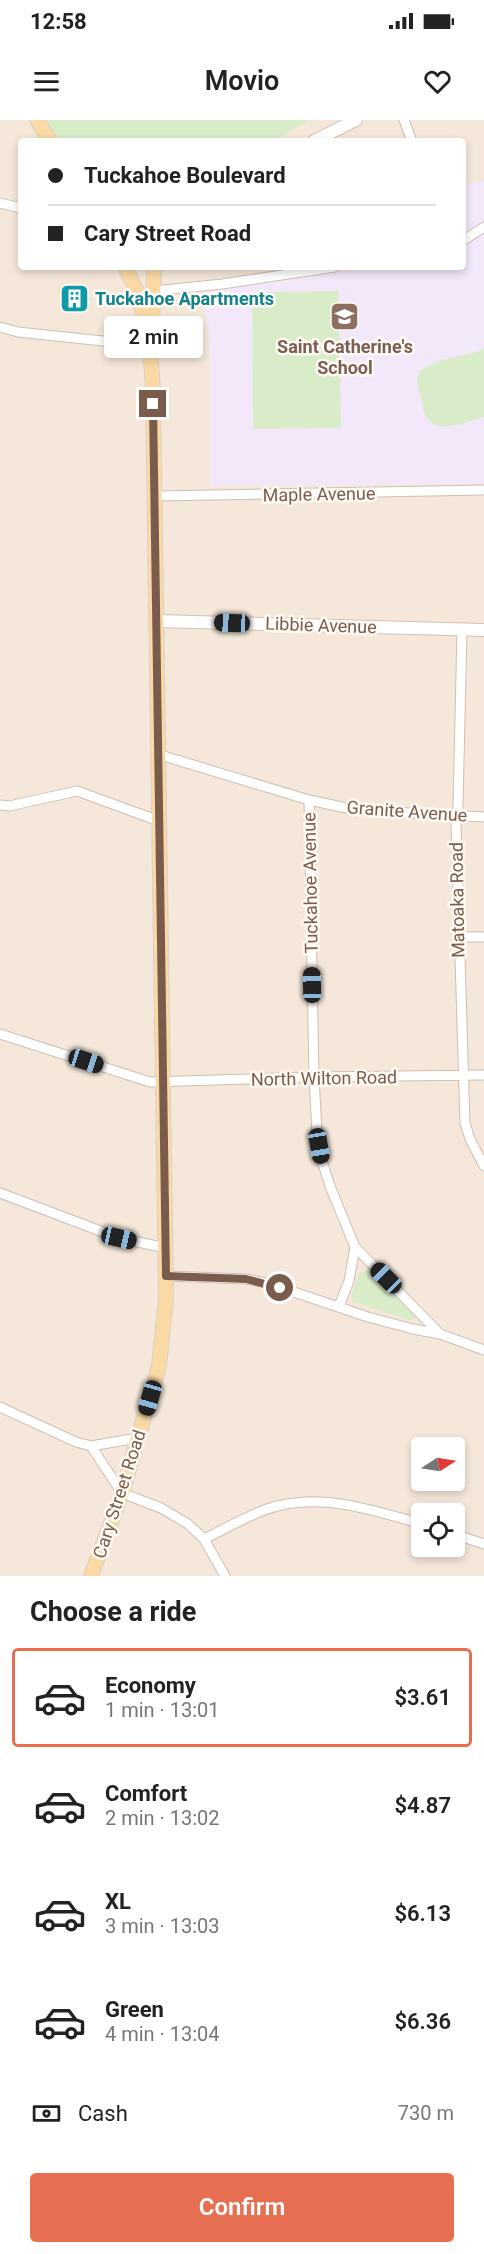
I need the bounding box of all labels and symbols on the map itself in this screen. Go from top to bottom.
building icon: Tuckahoe Apartments [58,282,90,314]
place label: Tuckahoe Apartments [95,288,274,309]
school or university icon: Saint Catherine's School [329,301,361,333]
callout: 2 min [104,317,202,359]
place label: Saint Catherine's School [277,336,413,378]
route end [139,390,166,417]
street label: Maple Avenue [262,483,376,505]
car [214,613,250,633]
street label: Libbie Avenue [265,613,377,637]
street label: Granite Avenue [346,796,468,826]
street label: Tuckahoe Avenue [298,812,322,954]
street label: Matoaka Road [445,842,469,958]
car [303,967,321,1003]
car [66,1047,106,1075]
street label: North Wilton Road [251,1066,397,1090]
car [307,1127,331,1165]
car [99,1225,139,1251]
car [367,1259,405,1297]
route start [266,1274,293,1301]
car [136,1378,164,1418]
street label: Cary Street Road [88,1427,150,1561]
north arrow [411,1437,465,1491]

